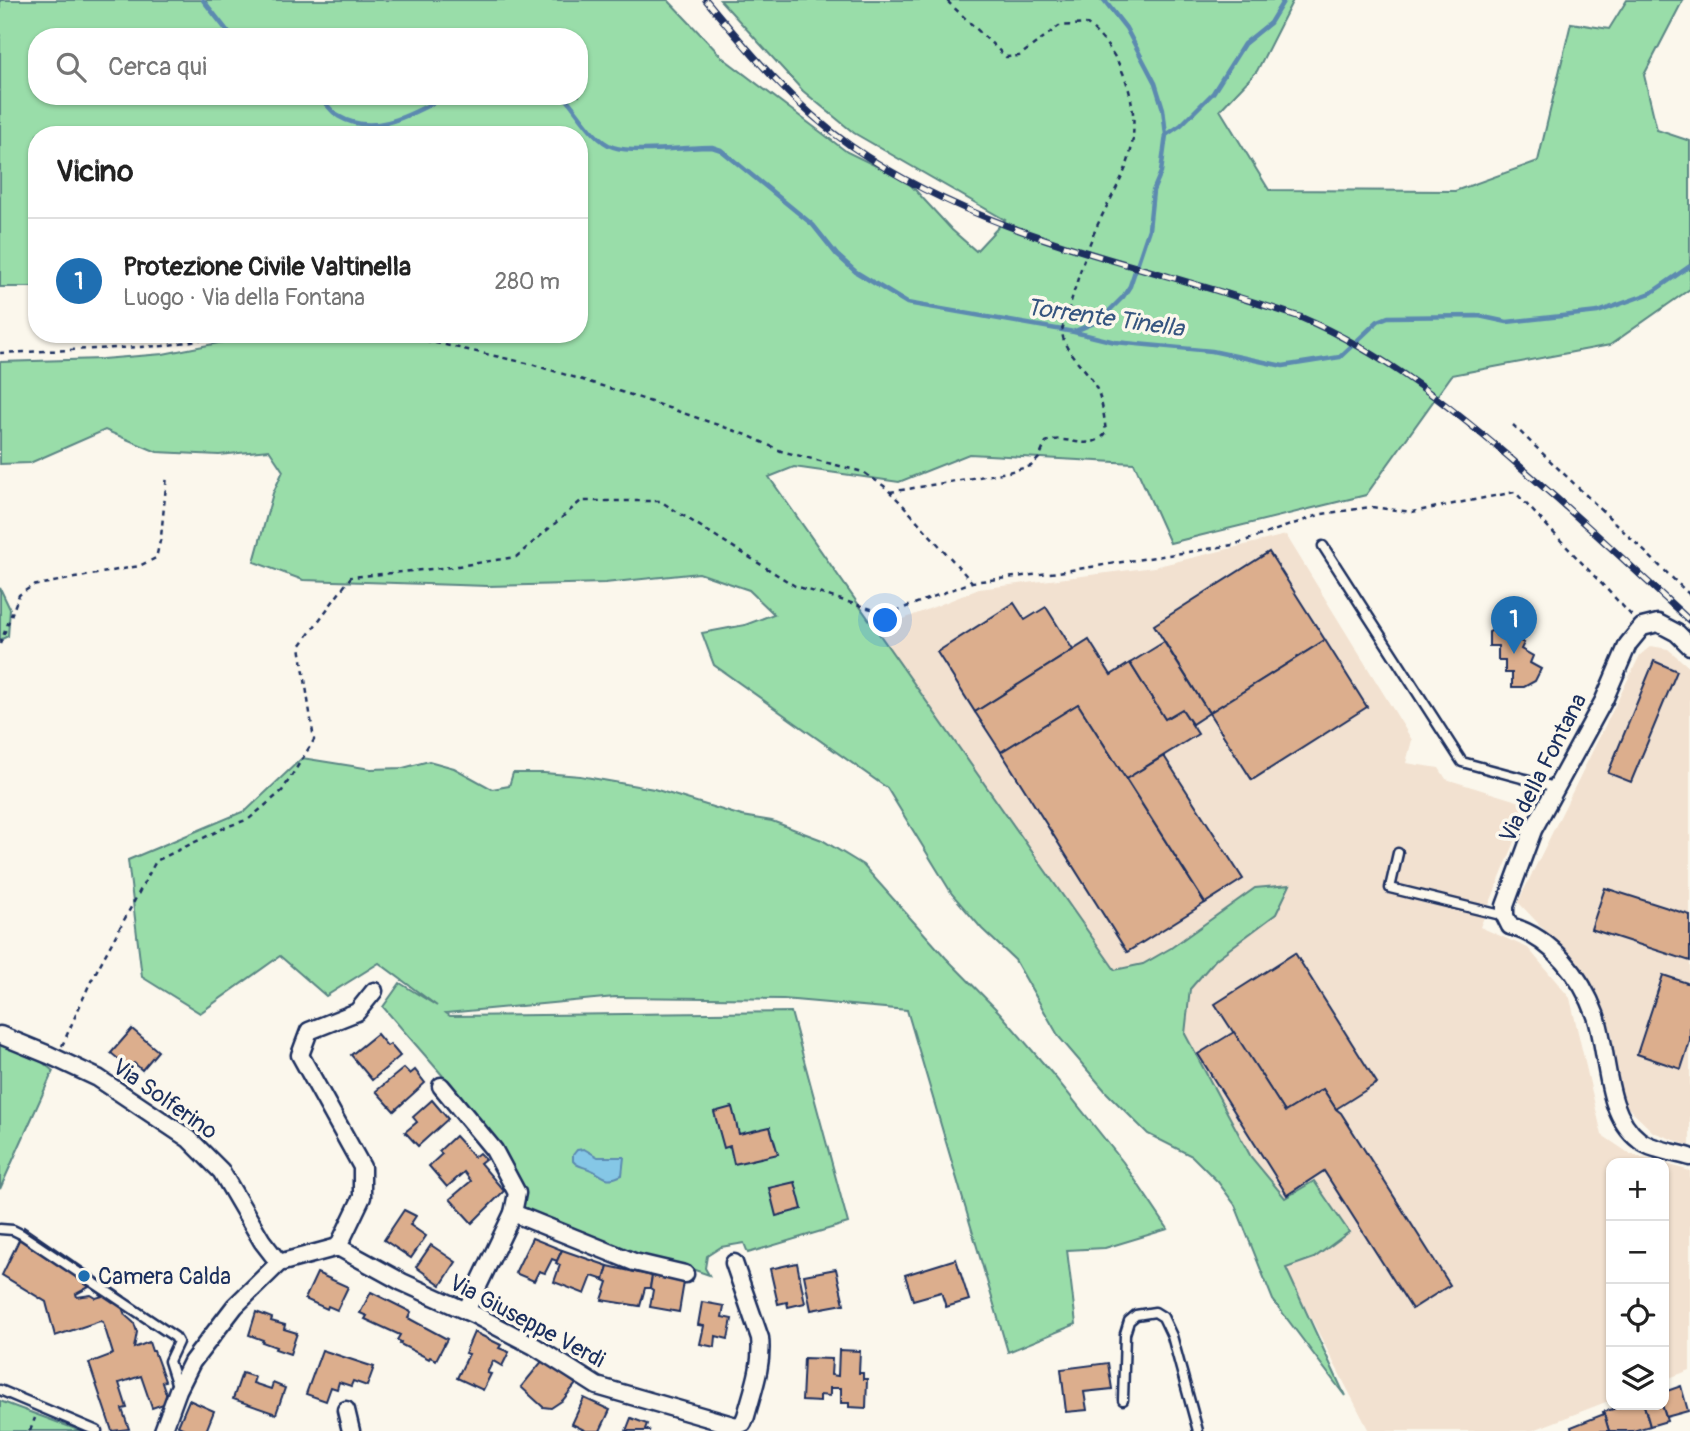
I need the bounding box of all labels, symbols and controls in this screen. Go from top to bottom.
search box [28,28,588,105]
icon: search [52,48,90,86]
text: Cerca qui [108,51,207,83]
text: Vicino [56,153,133,190]
text: Protezione Civile Valtinella [123,251,411,283]
text: 1 [75,267,84,296]
text: 280 m [494,267,560,296]
text: Luogo · Via della Fontana [123,283,365,312]
water label: Torrente Tinella [1024,293,1187,344]
pin: 1 [1491,596,1537,654]
your location [868,603,902,637]
street label: Via della Fontana [1493,689,1593,847]
street label: Via Solferino [107,1052,223,1146]
map controls [1606,1158,1669,1410]
button: + [1606,1158,1669,1221]
button: − [1606,1221,1669,1284]
place label: Camera Calda [98,1262,231,1291]
marker: Camera Calda [76,1268,92,1284]
street label: Via Giuseppe Verdi [444,1268,610,1374]
button: locate [1606,1284,1669,1347]
button: layers [1606,1347,1669,1410]

